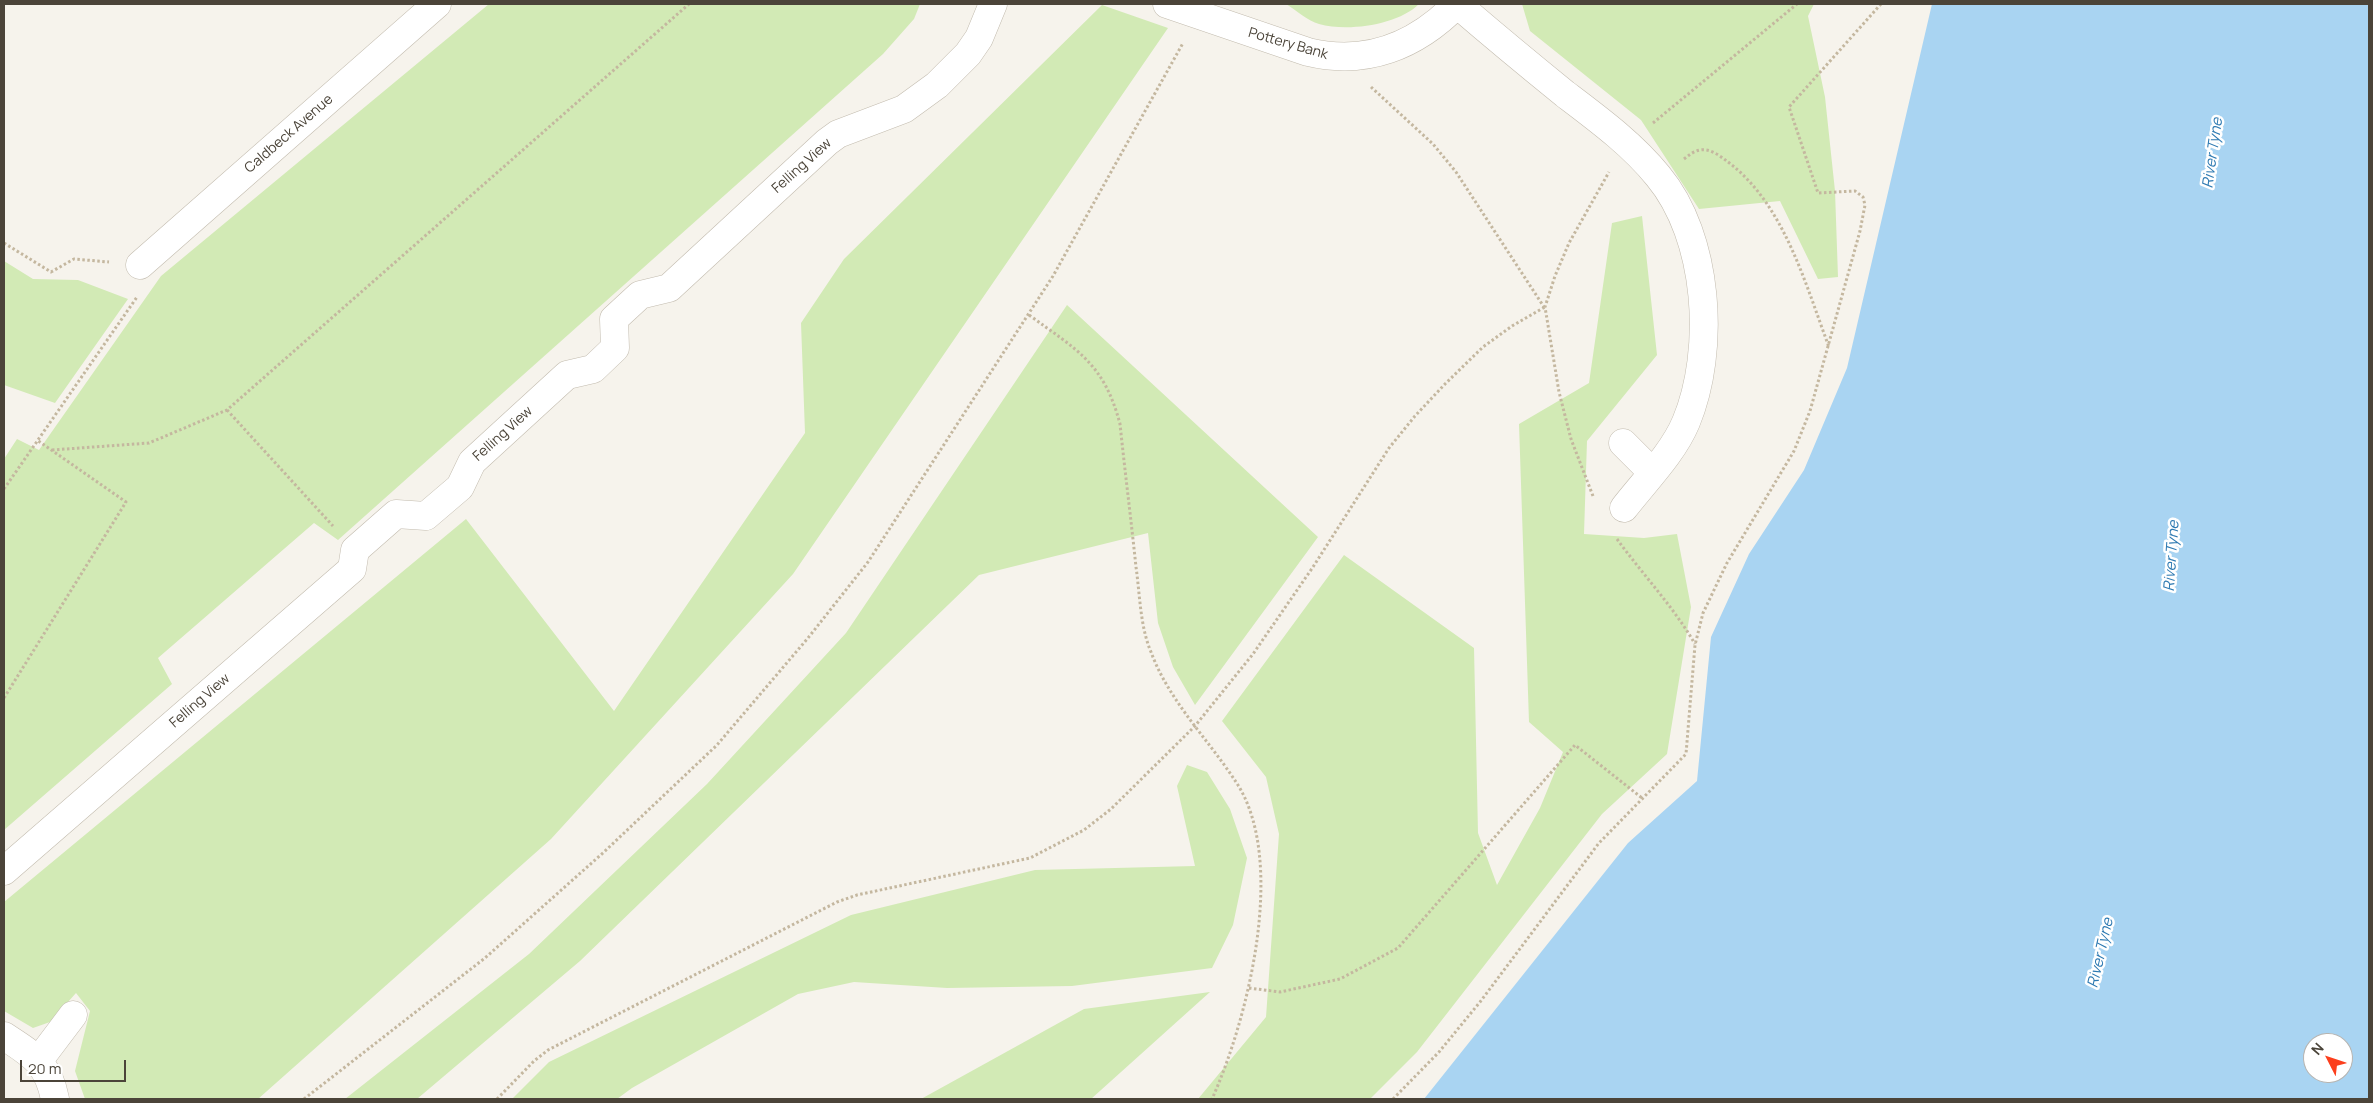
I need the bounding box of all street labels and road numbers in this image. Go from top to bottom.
street label: Pottery Bank [1246,25,1330,63]
street label: Caldbeck Avenue [242,91,336,177]
street label: Felling View [769,135,835,197]
street label: Felling View [470,403,536,465]
street label: Felling View [166,670,234,732]

